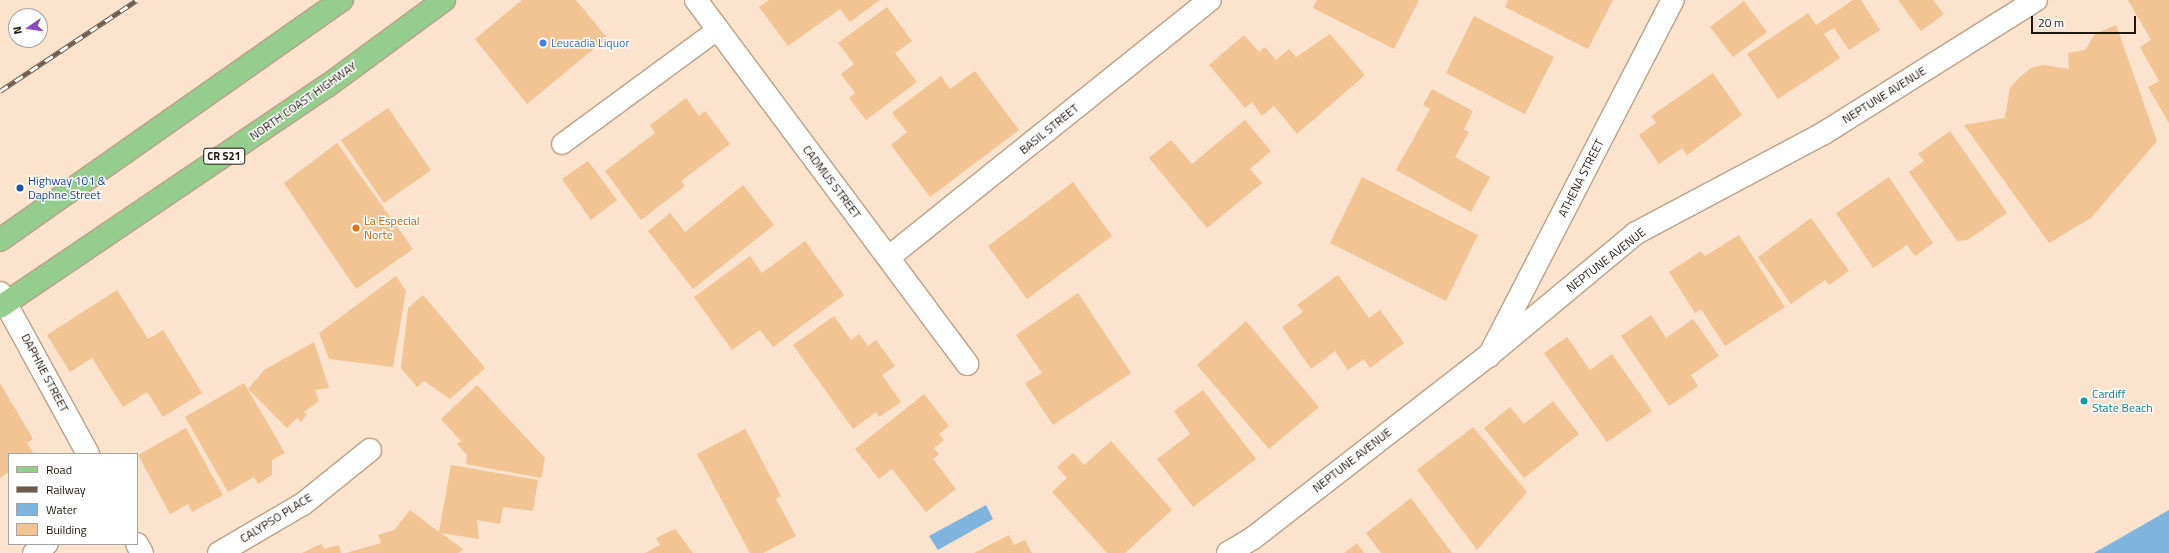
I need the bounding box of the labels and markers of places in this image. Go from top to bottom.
place label: Leucadia Liquor [551,36,630,50]
marker: Leucadia Liquor [538,38,548,48]
place label: Highway 101 & Daphne Street [28,174,106,202]
marker: Highway 101 & Daphne Street [15,183,25,193]
place label: La Especial Norte [364,214,420,242]
marker: La Especial Norte [351,223,361,233]
place label: Cardiff State Beach [2092,387,2153,415]
marker: Cardiff State Beach [2079,396,2089,406]

